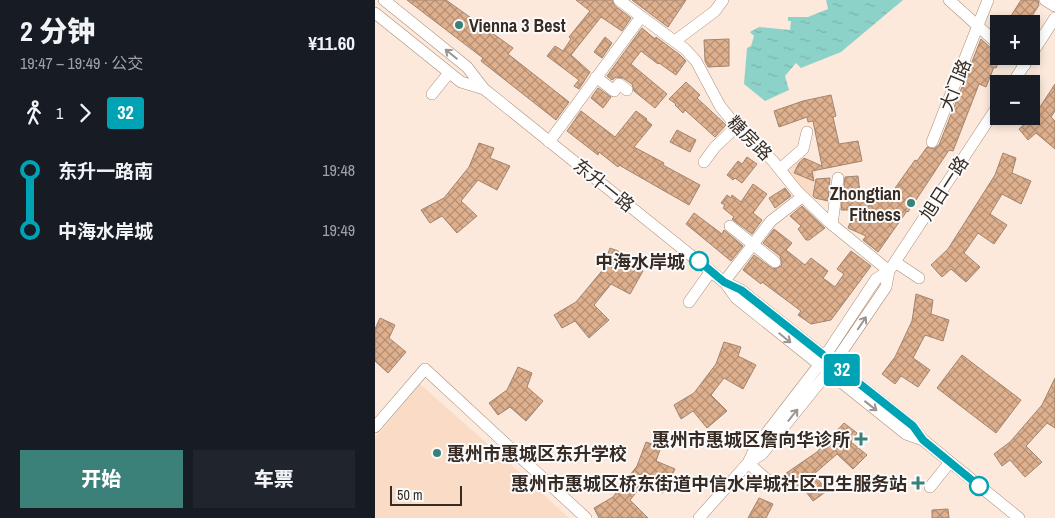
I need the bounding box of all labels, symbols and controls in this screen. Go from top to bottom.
text: 2 分钟 [20,12,95,50]
place label: Vienna 3 Best [469,13,566,38]
map controls [990,15,1040,125]
button: + [990,15,1040,65]
marker: Vienna 3 Best [453,19,465,31]
text: ¥11.60 [308,30,355,56]
one-way arrow [445,48,458,59]
text: 19:47 – 19:49 · 公交 [20,52,143,74]
street label: 大门路 [933,55,977,115]
button: − [990,75,1040,125]
icon: walk [20,99,48,127]
icon: forward [71,99,99,127]
text: 32 [117,100,134,125]
text: 1 [56,102,63,124]
street label: 糖房路 [722,110,778,166]
street label: 旭日一路 [914,151,974,225]
street label: 东升一路 [568,153,640,217]
text: 东升一路南 [58,158,153,184]
text: 19:48 [322,159,355,181]
place label: Zhongtian Fitness [830,181,901,227]
marker: Zhongtian Fitness [905,197,917,209]
text: 中海水岸城 [58,218,153,244]
text: 19:49 [322,219,355,241]
place label: 中海水岸城 [595,249,685,274]
marker: 中海水岸城 [689,251,709,271]
one-way arrow [857,316,867,330]
one-way arrow [779,332,792,343]
line badge: 32 [819,354,865,386]
text: 32 [834,357,850,382]
one-way arrow [864,400,877,411]
one-way arrow [788,409,799,422]
place label: 惠州市惠城区詹向华诊所 [652,427,850,452]
marker: 惠州市惠城区詹向华诊所 [854,432,868,446]
place label: 惠州市惠城区东升学校 [447,441,627,466]
marker: 惠州市惠城区东升学校 [431,447,443,459]
button: 开始 [20,450,183,508]
button: 车票 [193,450,355,508]
place label: 惠州市惠城区桥东街道中信水岸城社区卫生服务站 [511,471,907,496]
marker: 惠州市惠城区桥东街道中信水岸城社区卫生服务站 [911,476,925,490]
unlabelled marker [969,476,989,496]
scale bar [390,483,463,506]
text: 50 m [397,486,423,504]

